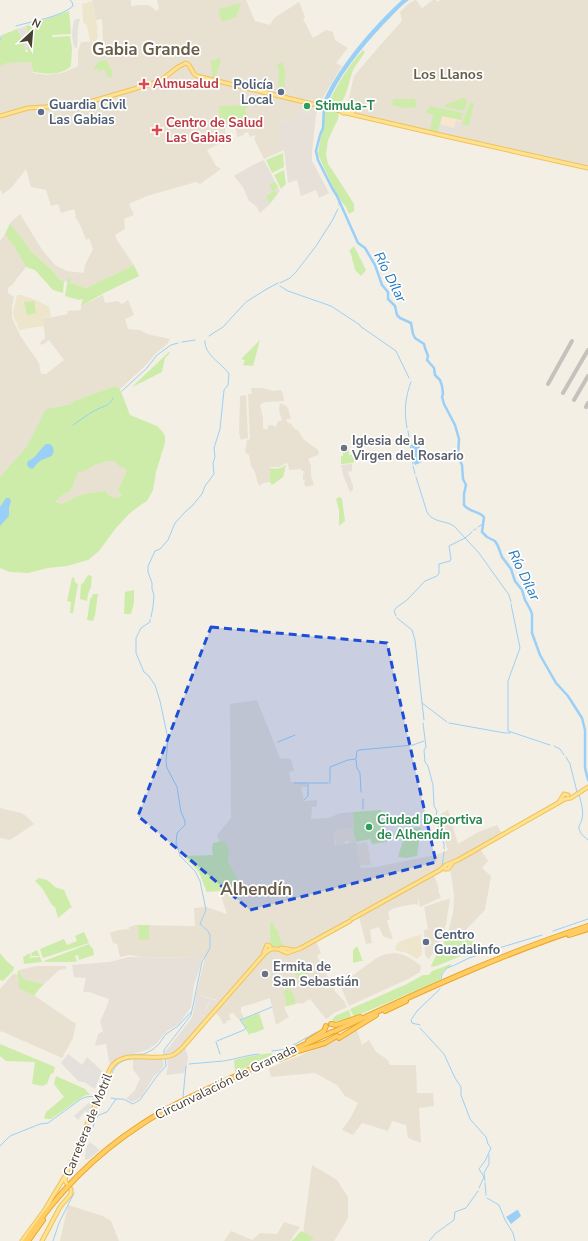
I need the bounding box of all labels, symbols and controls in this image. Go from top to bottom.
north arrow [12,12,52,52]
text: N [29,15,43,32]
district label: Gabia Grande [92,38,200,61]
district label: Los Llanos [413,65,483,84]
place label: Almusalud [153,75,219,93]
place label: Policía Local [233,76,274,109]
marker: Almusalud [138,78,150,90]
marker: Policía Local [276,87,286,97]
place label: Guardia Civil Las Gabias [49,96,127,129]
place label: Stimula-T [315,97,376,115]
marker: Stimula-T [302,101,312,111]
marker: Guardia Civil Las Gabias [36,107,46,117]
place label: Centro de Salud Las Gabias [166,114,263,147]
marker: Centro de Salud Las Gabias [151,124,163,136]
water label: Río Dílar [369,248,411,306]
place label: Iglesia de la Virgen del Rosario [351,432,464,465]
marker: Iglesia de la Virgen del Rosario [339,443,349,453]
water label: Río Dílar [504,546,545,605]
place label: Ciudad Deportiva de Alhendín [377,811,483,844]
marker: Ciudad Deportiva de Alhendín [364,822,374,832]
district label: Alhendín [220,878,292,901]
place label: Centro Guadalinfo [434,926,500,959]
marker: Centro Guadalinfo [421,937,431,947]
place label: Ermita de San Sebastián [273,958,359,991]
marker: Ermita de San Sebastián [260,969,270,979]
street label: Circunvalación de Granada [152,1040,300,1124]
street label: Carretera de Motril [59,1071,117,1179]

